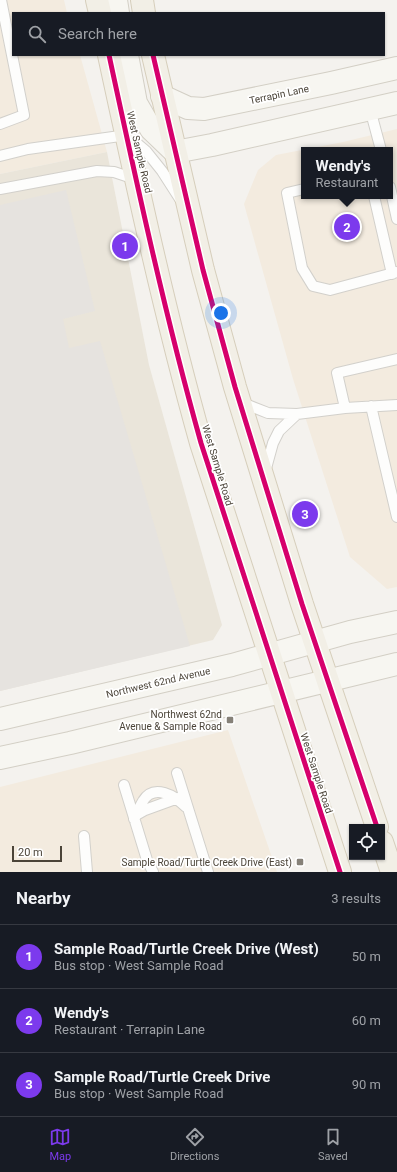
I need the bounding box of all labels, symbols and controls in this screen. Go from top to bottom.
search box [12,12,385,56]
icon: search [26,23,48,45]
text: Search here [58,25,137,43]
street label: Terrapin Lane [248,83,310,106]
street label: West Sample Road [125,110,154,194]
popup [301,147,393,199]
text: Wendy's [316,157,371,175]
text: Restaurant [316,175,378,190]
pin: 2 [334,212,360,242]
pin: 1 [112,231,138,261]
your location [211,303,231,323]
street label: West Sample Road [200,423,235,507]
pin: 3 [292,499,318,529]
street label: Northwest 62nd Avenue [105,665,211,700]
place label: Northwest 62nd Avenue & Sample Road [119,709,222,732]
marker: Northwest 62nd Avenue & Sample Road [225,715,235,725]
street label: West Sample Road [298,732,335,815]
map controls [349,824,385,860]
button: locate [349,824,385,860]
scale bar [12,844,62,863]
text: 20 m [18,846,43,859]
place label: Sample Road/Turtle Creek Drive (East) [121,857,292,869]
marker: Sample Road/Turtle Creek Drive (East) [295,857,305,867]
text: Nearby [16,888,71,908]
text: 3 results [331,891,381,906]
text: Sample Road/Turtle Creek Drive (West) [54,940,319,958]
text: 1 [25,949,33,964]
text: 50 m [352,949,381,964]
text: Bus stop · West Sample Road [54,958,224,973]
text: Wendy's [54,1004,109,1022]
text: 2 [25,1013,33,1028]
text: 60 m [352,1013,381,1028]
text: Restaurant · Terrapin Lane [54,1022,205,1037]
text: Sample Road/Turtle Creek Drive [54,1068,270,1086]
text: 3 [25,1077,33,1092]
text: 90 m [352,1077,381,1092]
text: Bus stop · West Sample Road [54,1086,224,1101]
tab: Map [49,1126,71,1163]
tab: Directions [170,1126,219,1163]
tab: Saved [318,1126,348,1163]

